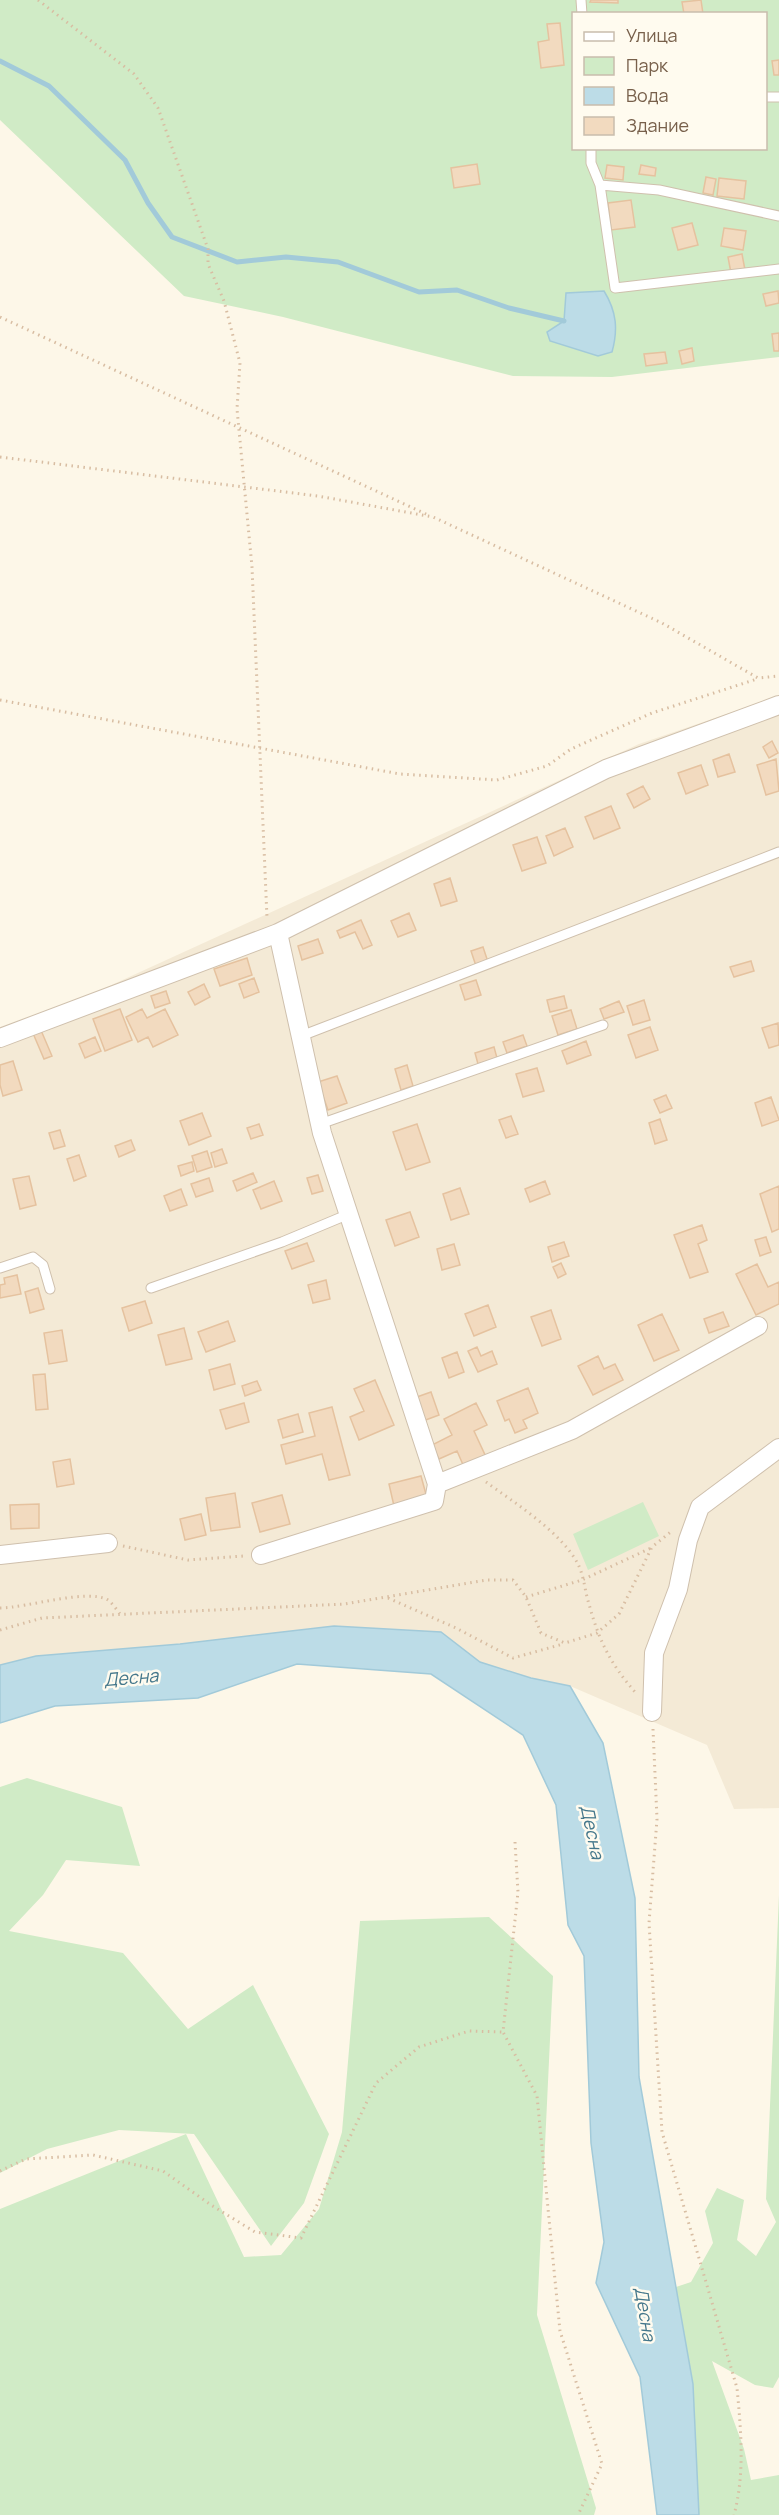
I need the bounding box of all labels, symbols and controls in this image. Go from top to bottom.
legend [572,12,767,150]
text: Улица [626,23,678,47]
text: Парк [626,53,669,77]
text: Вода [626,83,668,107]
text: Здание [626,113,689,137]
water label: Десна [103,1663,160,1691]
water label: Десна [576,1803,611,1862]
water label: Десна [630,2285,662,2344]

